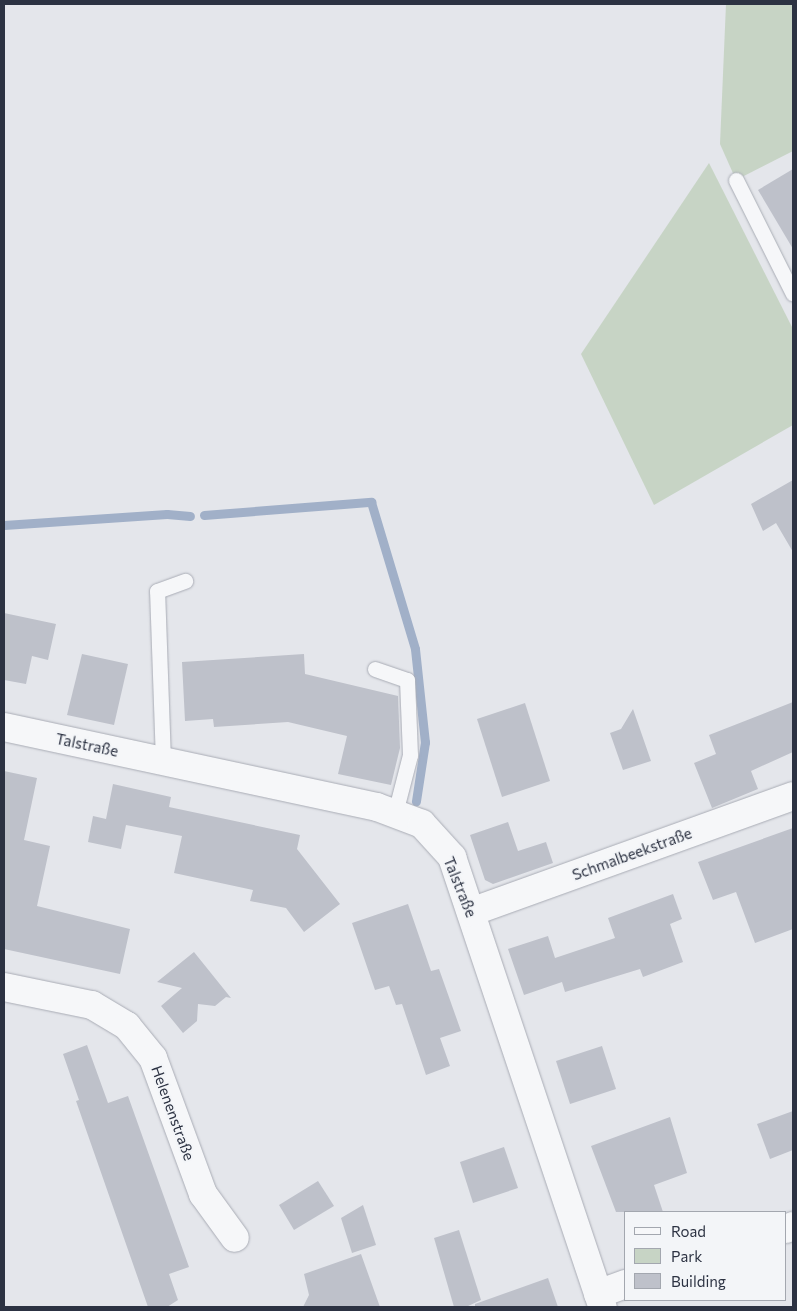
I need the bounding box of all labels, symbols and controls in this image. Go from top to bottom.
street label: Talstraße [54,730,120,760]
street label: Schmalbeekstraße [570,824,694,884]
street label: Talstraße [440,854,480,920]
street label: Helenenstraße [148,1063,198,1163]
legend [624,1211,787,1301]
text: Road [671,1222,706,1240]
text: Park [671,1247,702,1265]
text: Building [671,1272,726,1290]

